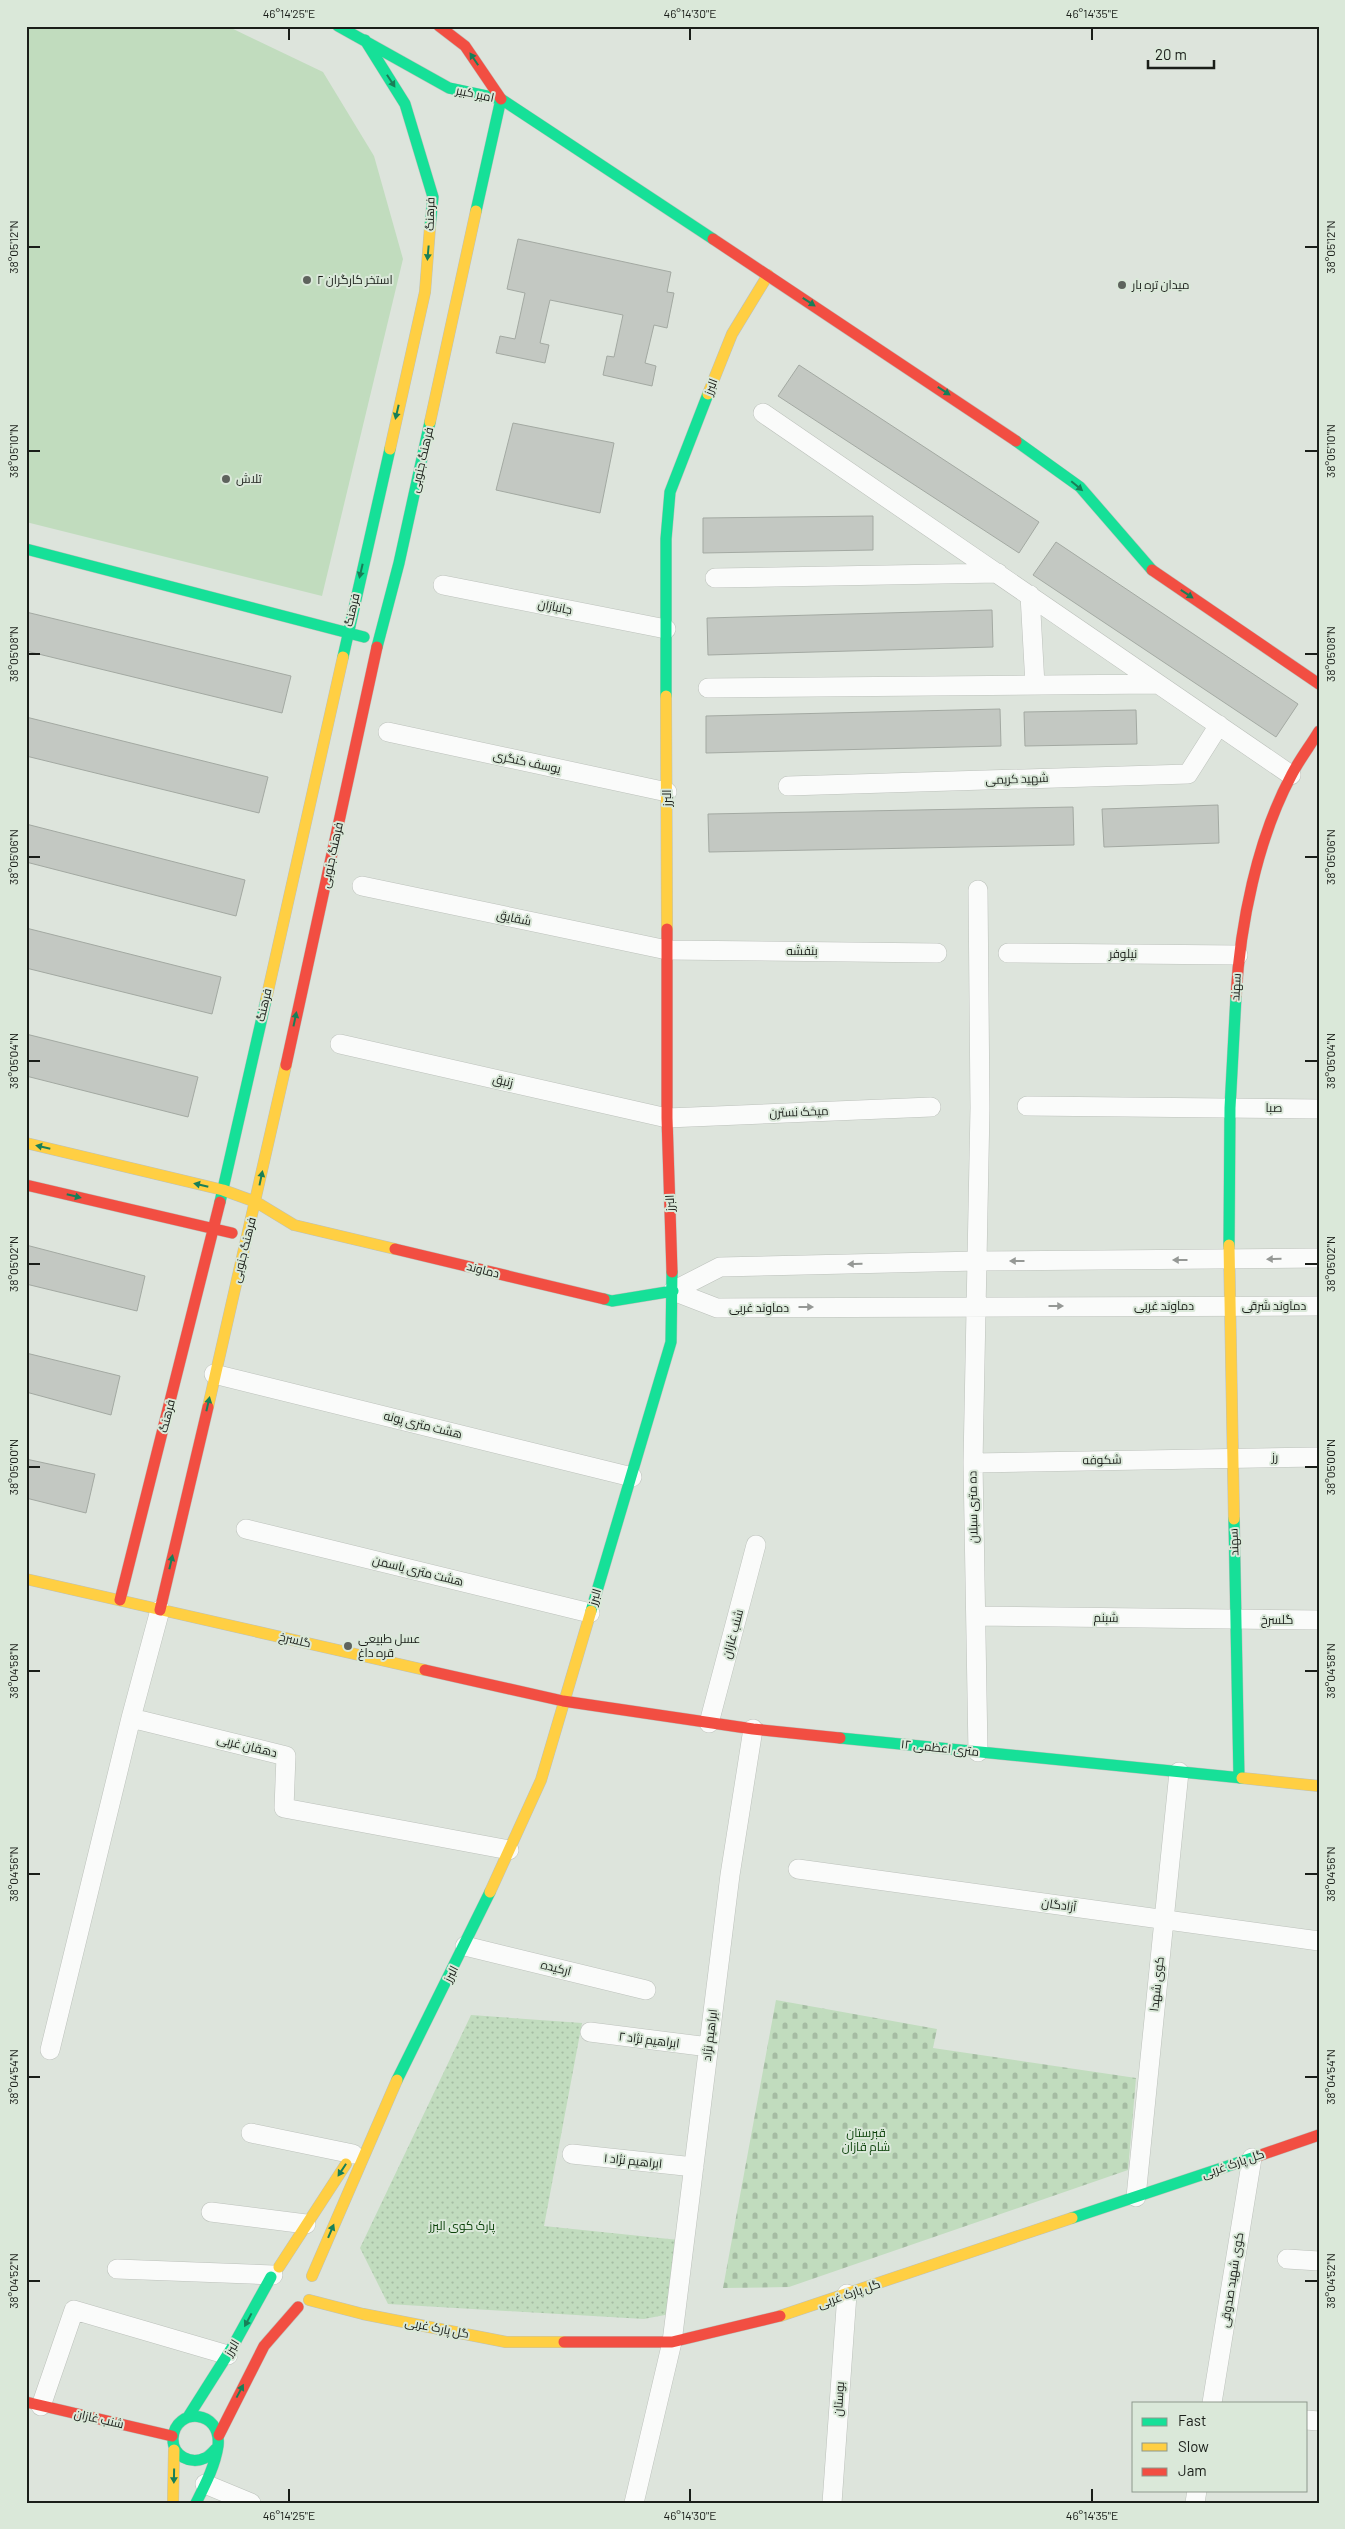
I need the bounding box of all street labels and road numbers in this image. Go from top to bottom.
street label: امیر کبیر [454,82,496,105]
street label: فرهنگ [421,197,438,231]
street label: البرز [700,376,721,398]
street label: فرهنگ جنوبی [407,426,436,494]
street label: فرهنگ [340,592,363,628]
street label: جانبازان [537,596,574,617]
street label: یوسف کنگری [492,747,563,776]
street label: شهید کریمی [985,770,1049,787]
street label: البرز [659,790,674,807]
street label: فرهنگ جنوبی [317,821,346,889]
street label: شقایق [495,907,533,929]
street label: بنفشه [786,943,818,958]
street label: نیلوفر [1108,946,1137,961]
street label: سهند [1227,973,1244,1001]
street label: فرهنگ [252,987,275,1023]
street label: زنبق [491,1071,515,1090]
street label: صبا [1266,1100,1282,1115]
street label: میخک نسترن [769,1103,829,1120]
street label: البرز [662,1194,677,1213]
street label: فرهنگ جنوبی [228,1216,259,1284]
street label: دماوند [465,1258,501,1281]
street label: دماوند غربی [1134,1298,1194,1313]
street label: دماوند شرقی [1242,1298,1306,1313]
street label: دماوند غربی [729,1300,789,1315]
street label: فرهنگ [155,1398,178,1434]
street label: هشت متری پونه [382,1408,464,1443]
street label: رز [1271,1449,1278,1464]
street label: شکوفه [1082,1452,1122,1467]
street label: ده متری سبلان [964,1470,981,1543]
street label: سهند [1226,1528,1241,1556]
street label: هشت متری یاسمن [371,1552,465,1589]
street label: البرز [585,1587,604,1608]
street label: شنب غازان [719,1607,746,1660]
street label: شبنم [1093,1610,1119,1626]
street label: گلسرخ [1261,1612,1293,1628]
street label: گلسرخ [277,1629,313,1651]
street label: دهقان غربی [215,1731,279,1760]
street label: ۱۲ متری اعظمی [900,1736,980,1759]
street label: آزادگان [1041,1895,1078,1914]
street label: کوی شهدا [1146,1956,1167,2012]
street label: ارکیده [539,1957,573,1979]
street label: البرز [440,1963,461,1986]
street label: ابراهیم نژاد [699,2008,721,2062]
street label: ابراهیم نژاد ۲ [618,2028,680,2052]
street label: گل پارک غربی [1200,2146,1267,2183]
street label: ابراهیم نژاد ۱ [603,2150,663,2172]
street label: کوی شهید صدوقی [1217,2231,1246,2329]
street label: گل پارک غربی [816,2276,883,2313]
street label: گل پارک غربی [403,2314,470,2343]
street label: البرز [220,2337,242,2360]
street label: بوستان [830,2381,847,2417]
street label: شنب غازان [73,2406,126,2432]

